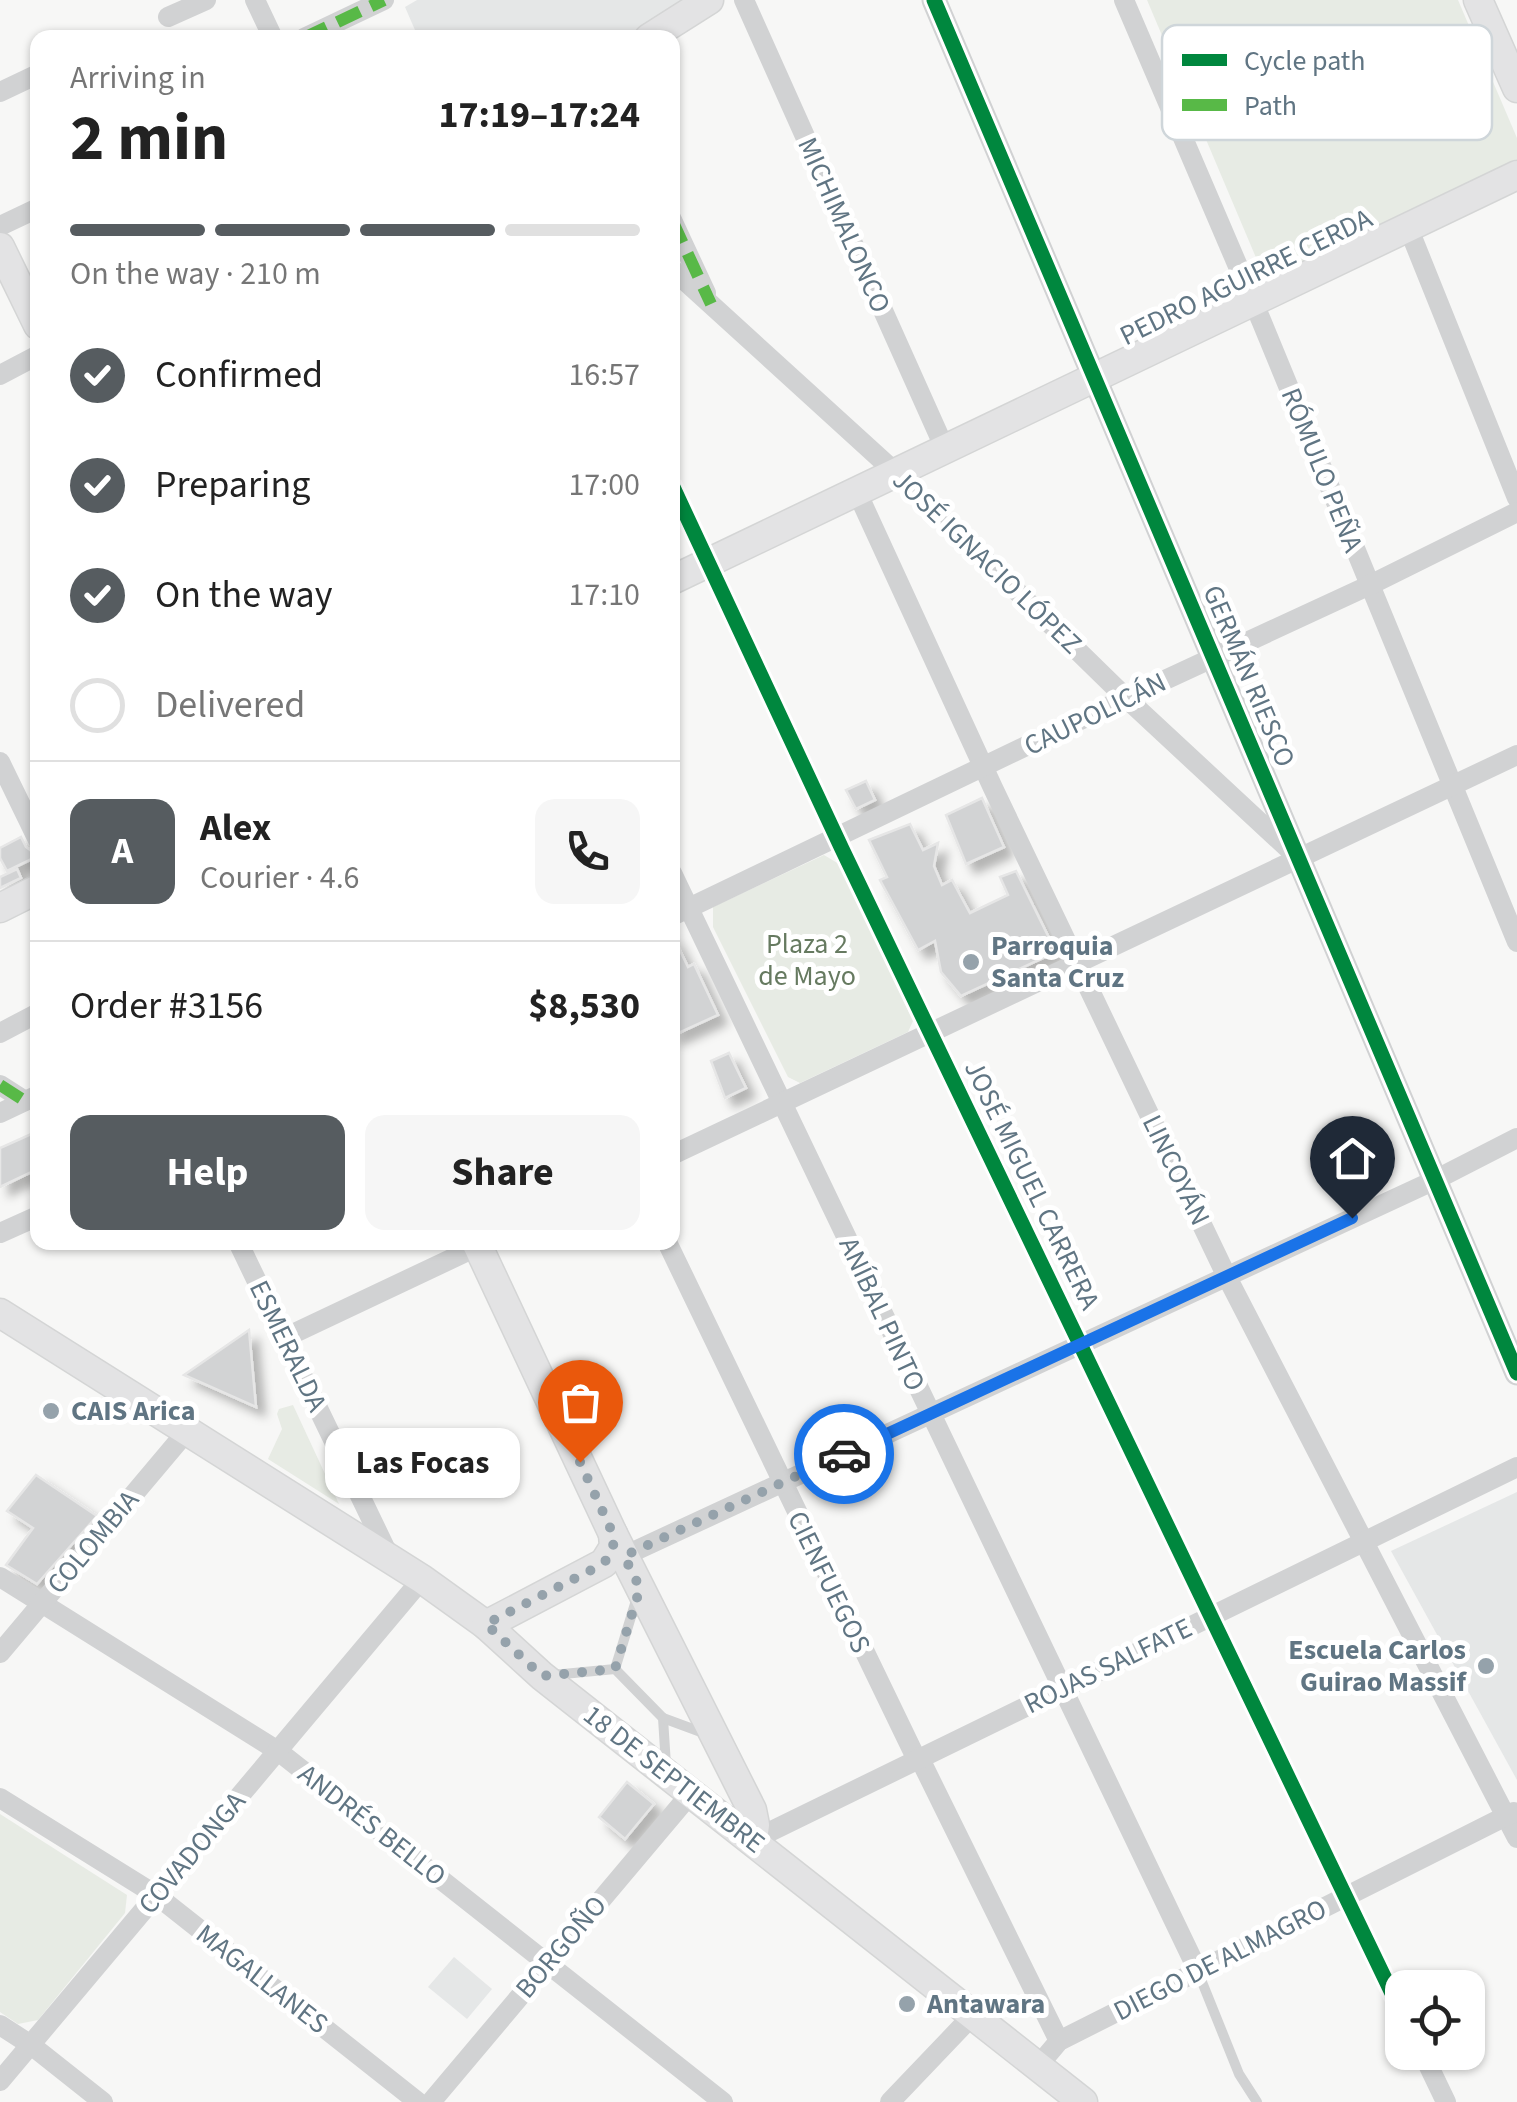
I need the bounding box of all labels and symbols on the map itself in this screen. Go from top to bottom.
legend [1162,25,1492,140]
text: Cycle path [1244,41,1366,81]
text: Path [1244,86,1297,126]
street label: MICHIMALONCO [787,131,901,319]
street label: PEDRO AGUIRRE CERDA [1113,198,1380,356]
street label: RÓMULO PEÑA [1271,382,1373,559]
street label: JOSÉ IGNACIO LÓPEZ [883,461,1091,663]
street label: GERMÁN RIESCO [1193,579,1305,773]
street label: CAUPOLICÁN [1017,662,1173,766]
park label: Plaza 2 de Mayo [758,924,856,996]
place label: Parroquia Santa Cruz [991,926,1124,998]
marker: Parroquia Santa Cruz [960,951,982,973]
street label: JOSÉ MIGUEL CARRERA [954,1053,1110,1317]
street label: LINCOYÁN [1132,1108,1220,1232]
pin [1310,1116,1395,1219]
street label: ANÍBAL PINTO [829,1230,935,1398]
street label: ESMERALDA [239,1274,337,1419]
pin [538,1360,623,1463]
place label: CAIS Arica [71,1391,195,1431]
marker: CAIS Arica [40,1400,62,1422]
courier [794,1404,894,1504]
callout: Las Focas [325,1427,520,1497]
street label: COLOMBIA [38,1481,149,1603]
street label: CIENFUEGOS [777,1504,881,1660]
street label: ROJAS SALFATE [1017,1608,1199,1724]
place label: Escuela Carlos Guirao Massif [1288,1630,1467,1702]
marker: Escuela Carlos Guirao Massif [1475,1655,1497,1677]
street label: 18 DE SEPTIEMBRE [575,1695,773,1863]
street label: ANDRÉS BELLO [290,1754,454,1896]
street label: COVADONGA [129,1782,256,1923]
street label: BORGOÑO [506,1887,616,2007]
street label: DIEGO DE ALMAGRO [1107,1889,1333,2031]
street label: MAGALLANES [187,1915,337,2043]
place label: Antawara [926,1984,1045,2024]
marker: Antawara [896,1993,918,2015]

